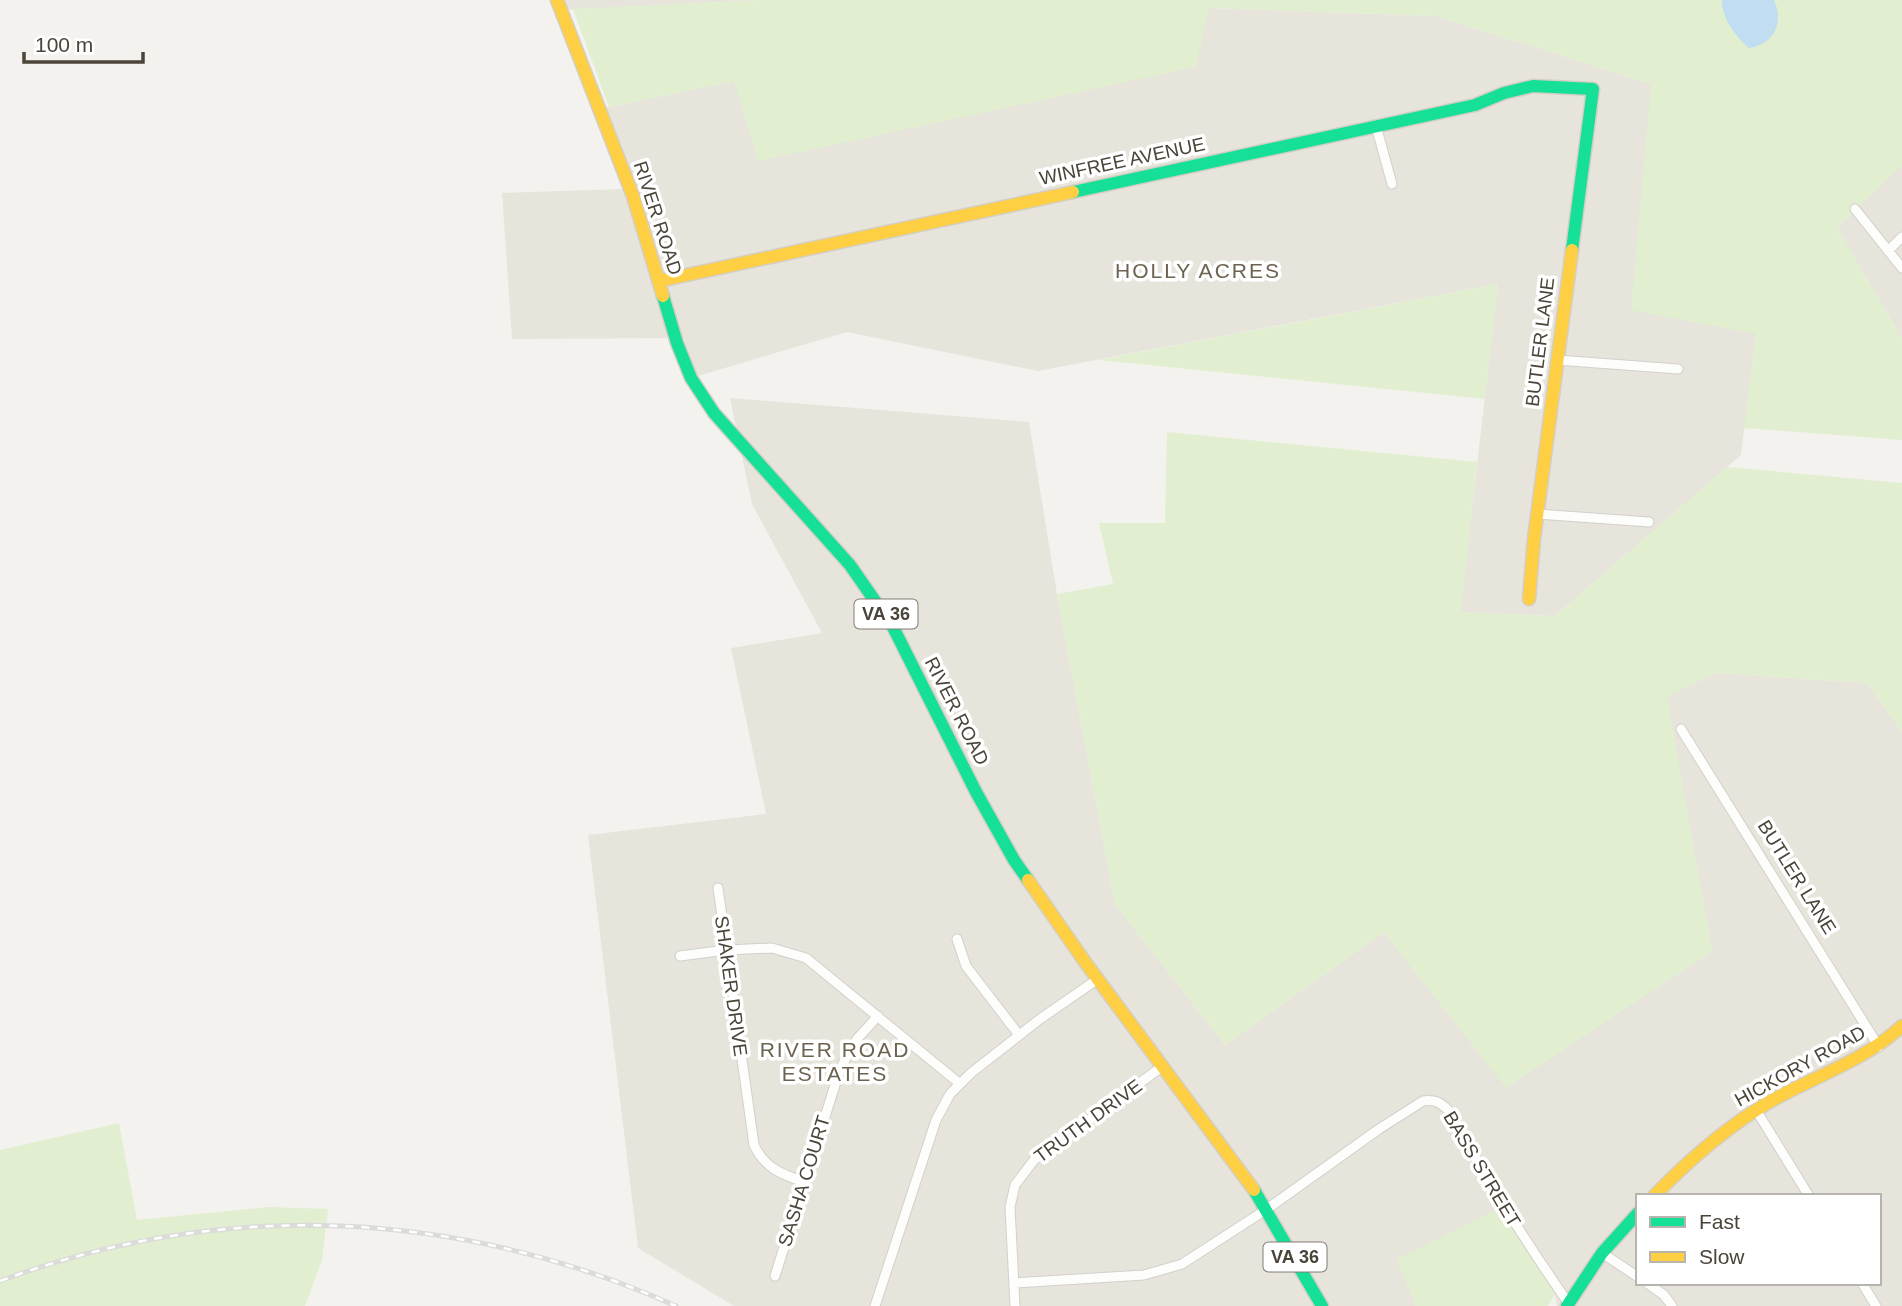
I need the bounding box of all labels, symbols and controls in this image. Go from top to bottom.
scale bar [24,21,144,65]
text: 100 m [35,33,93,56]
street label: WINFREE AVENUE [1037,133,1207,189]
street label: RIVER ROAD [630,159,686,277]
district label: HOLLY ACRES [1115,259,1281,282]
street label: BUTLER LANE [1522,276,1558,408]
road number: VA 36 [854,600,917,628]
street label: RIVER ROAD [921,654,993,768]
street label: BUTLER LANE [1754,816,1840,938]
street label: SHAKER DRIVE [711,914,751,1058]
street label: HICKORY ROAD [1731,1021,1869,1111]
district label: RIVER ROAD ESTATES [760,1038,910,1085]
street label: TRUTH DRIVE [1030,1075,1146,1167]
street label: BASS STREET [1439,1107,1525,1231]
street label: SASHA COURT [774,1113,834,1249]
legend [1636,1194,1881,1285]
text: Fast [1699,1210,1740,1233]
road number: VA 36 [1264,1242,1326,1272]
text: Slow [1699,1245,1745,1268]

